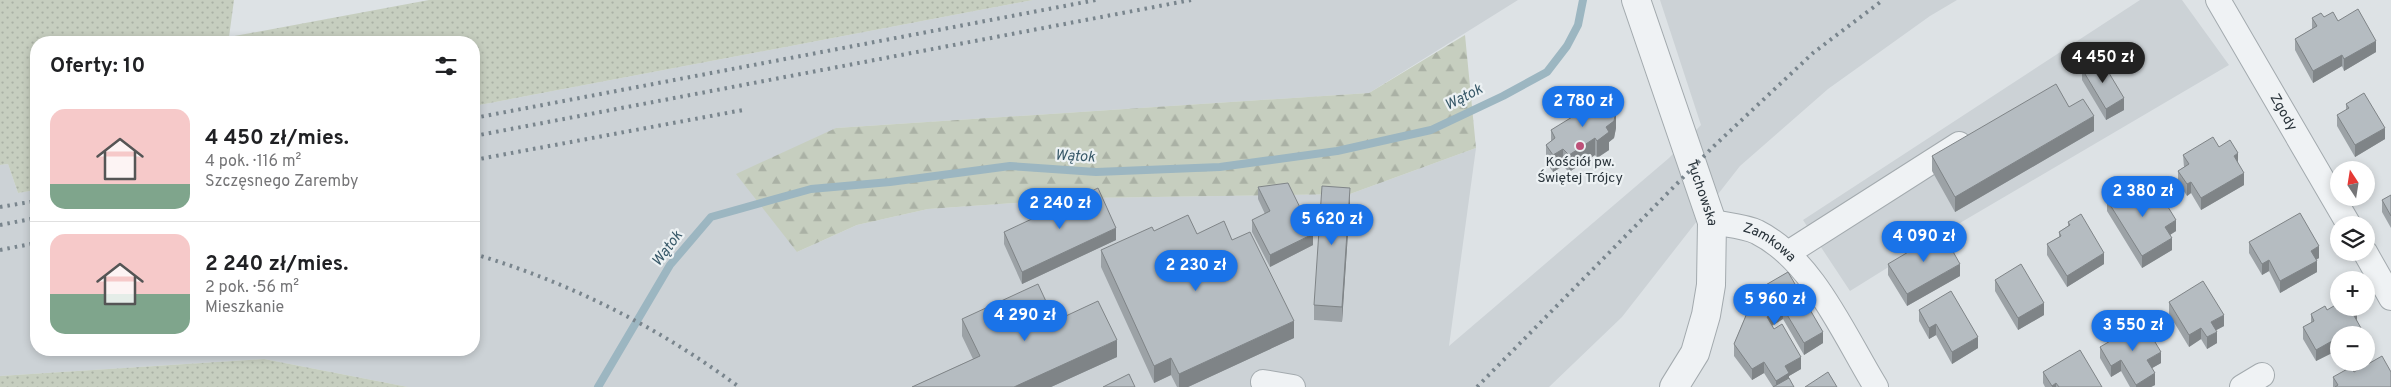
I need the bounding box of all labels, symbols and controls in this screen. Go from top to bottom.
pin: 4 450 zł [2051,42,2155,84]
text: 4 450 zł [2072,48,2134,68]
icon: filters [432,52,460,80]
text: Oferty: 10 [50,53,145,80]
water label: Wątok [1442,80,1487,116]
pin: 2 780 zł [1531,86,1635,128]
street label: Zgody [2266,91,2301,134]
text: 2 780 zł [1553,92,1613,112]
text: 4 450 zł/mies. [205,125,349,152]
icon: home [90,129,150,189]
marker: Kościół pw. Świętej Trójcy [1574,140,1586,152]
water label: Wątok [1055,146,1096,168]
text: 4 pok. · 116 m² [205,152,301,172]
place label: Kościół pw. Świętej Trójcy [1537,154,1623,187]
street label: Tuchowska [1683,158,1721,226]
north arrow [2330,161,2375,206]
map controls [2330,161,2375,371]
text: Szczęsnego Zaremby [205,172,359,192]
pin: 2 380 zł [2091,176,2195,218]
text: 2 380 zł [2112,182,2174,202]
pin: 2 240 zł [1008,188,1112,230]
text: 2 240 zł [1029,194,1091,214]
pin: 5 620 zł [1280,204,1384,246]
text: 5 620 zł [1301,210,1363,230]
button: layers [2330,216,2375,261]
street label: Zamkowa [1741,219,1800,266]
pin: 4 090 zł [1872,220,1976,263]
water label: Wątok [648,227,688,271]
text: 4 090 zł [1893,227,1955,247]
pin: 2 230 zł [1144,250,1248,292]
text: 2 240 zł/mies. [205,251,348,278]
icon: home [90,254,150,314]
text: 2 230 zł [1166,256,1226,276]
button: + [2330,271,2375,316]
text: 2 pok. · 56 m² [205,278,299,298]
pin: 5 960 zł [1723,284,1827,326]
text: 5 960 zł [1744,290,1806,310]
text: Mieszkanie [205,298,284,318]
pin: 4 290 zł [973,300,1077,342]
text: 4 290 zł [994,306,1056,326]
pin: 3 550 zł [2081,310,2185,352]
text: 3 550 zł [2103,316,2163,336]
button: − [2330,326,2375,371]

